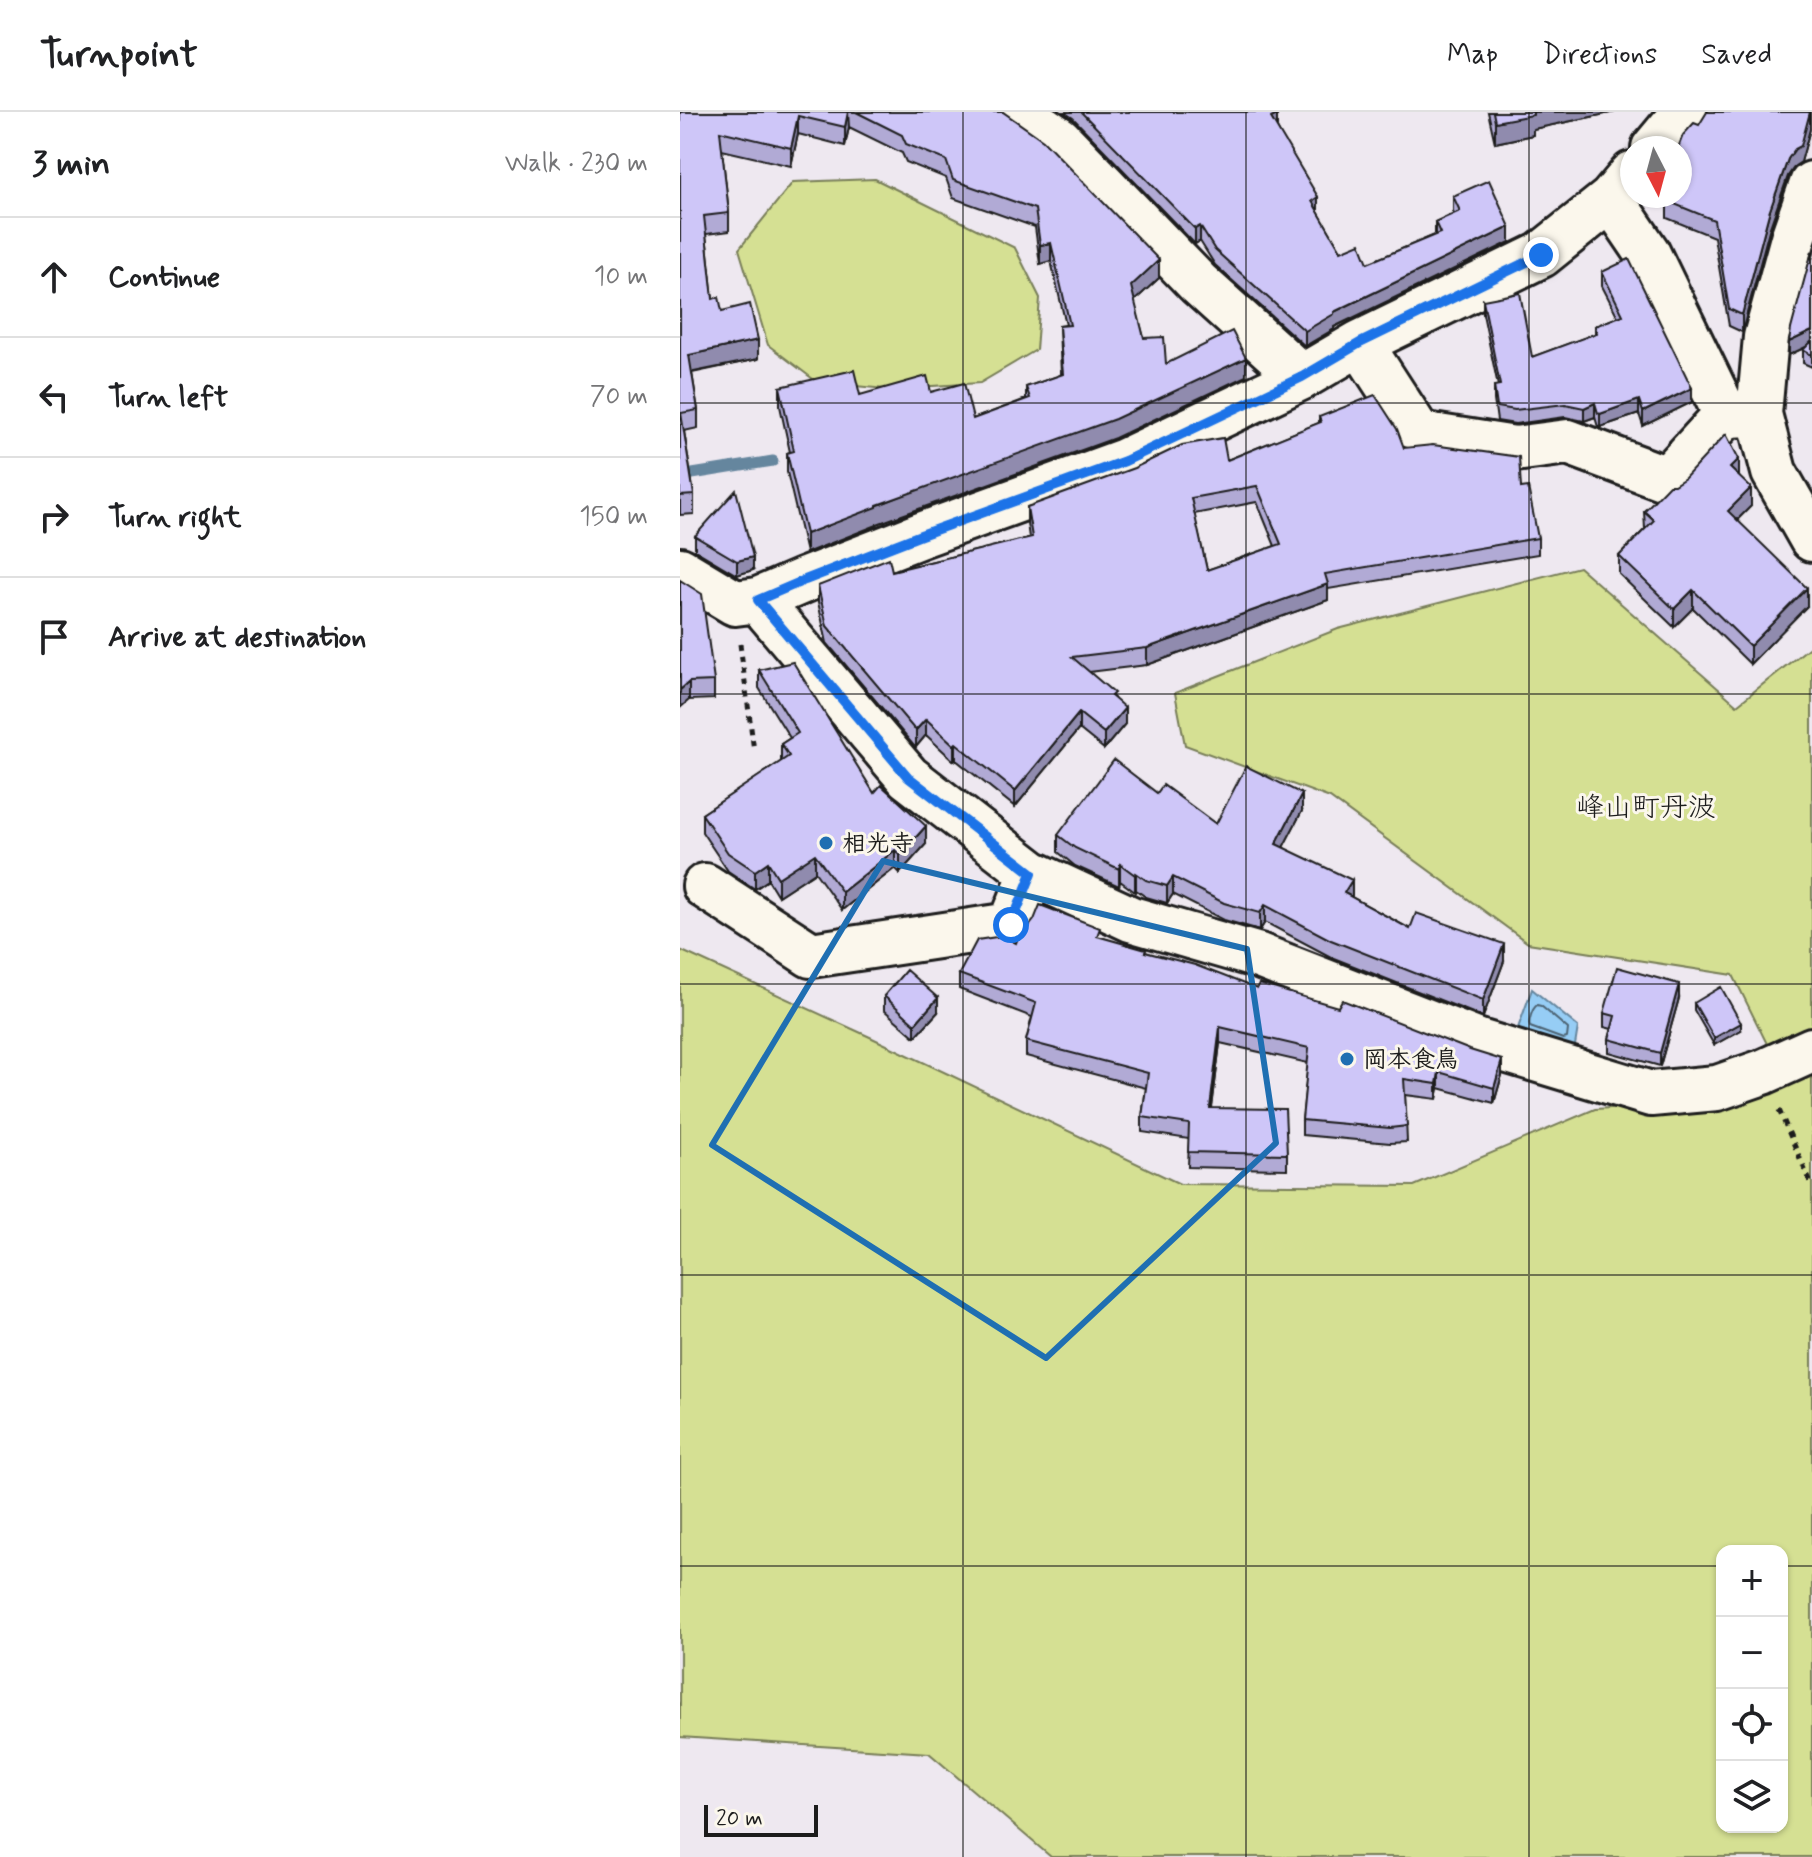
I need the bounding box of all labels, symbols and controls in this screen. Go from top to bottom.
text: Turnpoint [40,31,198,80]
text: Map [1447,37,1498,74]
text: Directions [1542,37,1657,74]
text: Saved [1701,37,1772,74]
north arrow [1620,136,1692,208]
text: 3 min [32,142,110,187]
text: Walk · 230 m [505,147,648,181]
route end [1523,237,1559,273]
icon: ahead [32,255,76,299]
text: Continue [108,258,220,297]
text: 10 m [594,260,648,294]
icon: left [32,375,76,419]
text: Turn left [108,378,228,417]
text: 70 m [590,380,648,414]
icon: right [32,495,76,539]
text: Turn right [108,498,241,537]
text: 150 m [579,500,648,534]
icon: arrive [32,615,76,659]
text: Arrive at destination [108,618,366,657]
district label: 峰山町丹波 [1576,790,1716,827]
place label: 相光寺 [842,829,914,860]
marker: 相光寺 [817,834,835,852]
route start [993,907,1029,943]
place label: 岡本食鳥 [1363,1045,1459,1076]
marker: 岡本食鳥 [1338,1050,1356,1068]
map controls [1716,1545,1788,1833]
button: + [1716,1545,1788,1617]
button: − [1716,1617,1788,1689]
button: locate [1716,1689,1788,1761]
button: layers [1716,1761,1788,1833]
scale bar [704,1801,818,1837]
text: 20 m [716,1805,763,1833]

